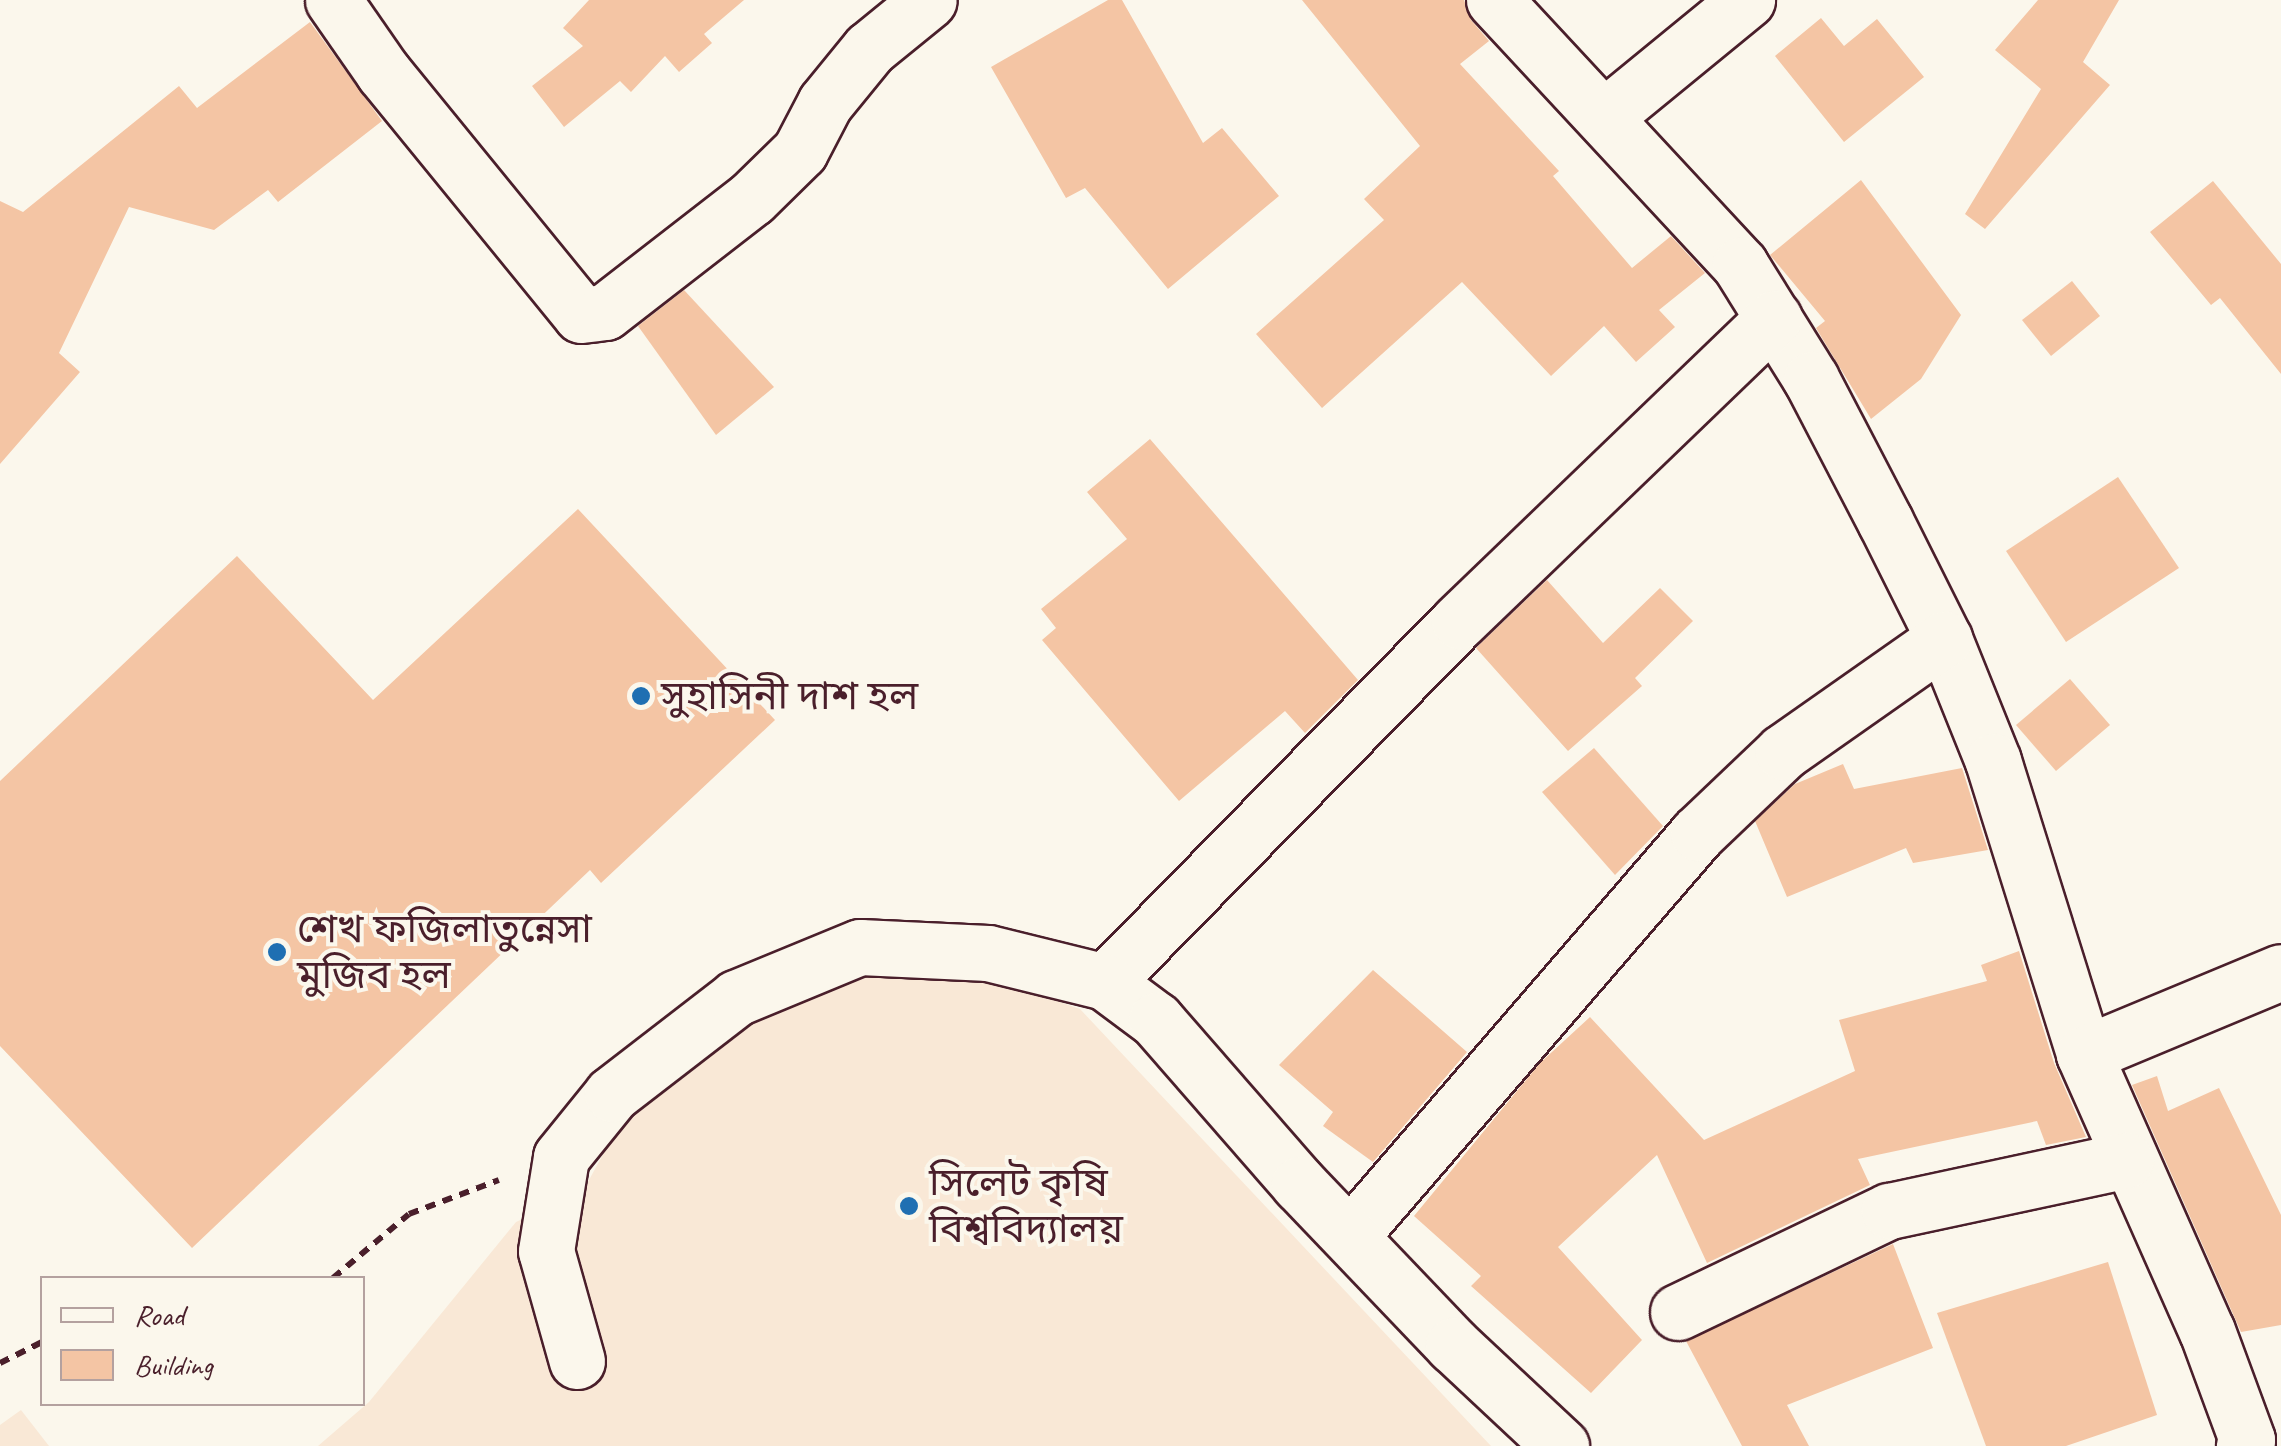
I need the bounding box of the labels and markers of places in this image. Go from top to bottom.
place label: সুহাসিনী দাশ হল [661,672,918,720]
marker: সুহাসিনী দাশ হল [630,685,652,707]
place label: শেখ ফজিলাতুন্নেসা মুজিব হল [297,905,592,999]
marker: শেখ ফজিলাতুন্নেসা মুজিব হল [266,941,288,963]
place label: সিলেট কৃষি বিশ্ববিদ্যালয় [929,1159,1123,1253]
marker: সিলেট কৃষি বিশ্ববিদ্যালয় [898,1195,920,1217]

